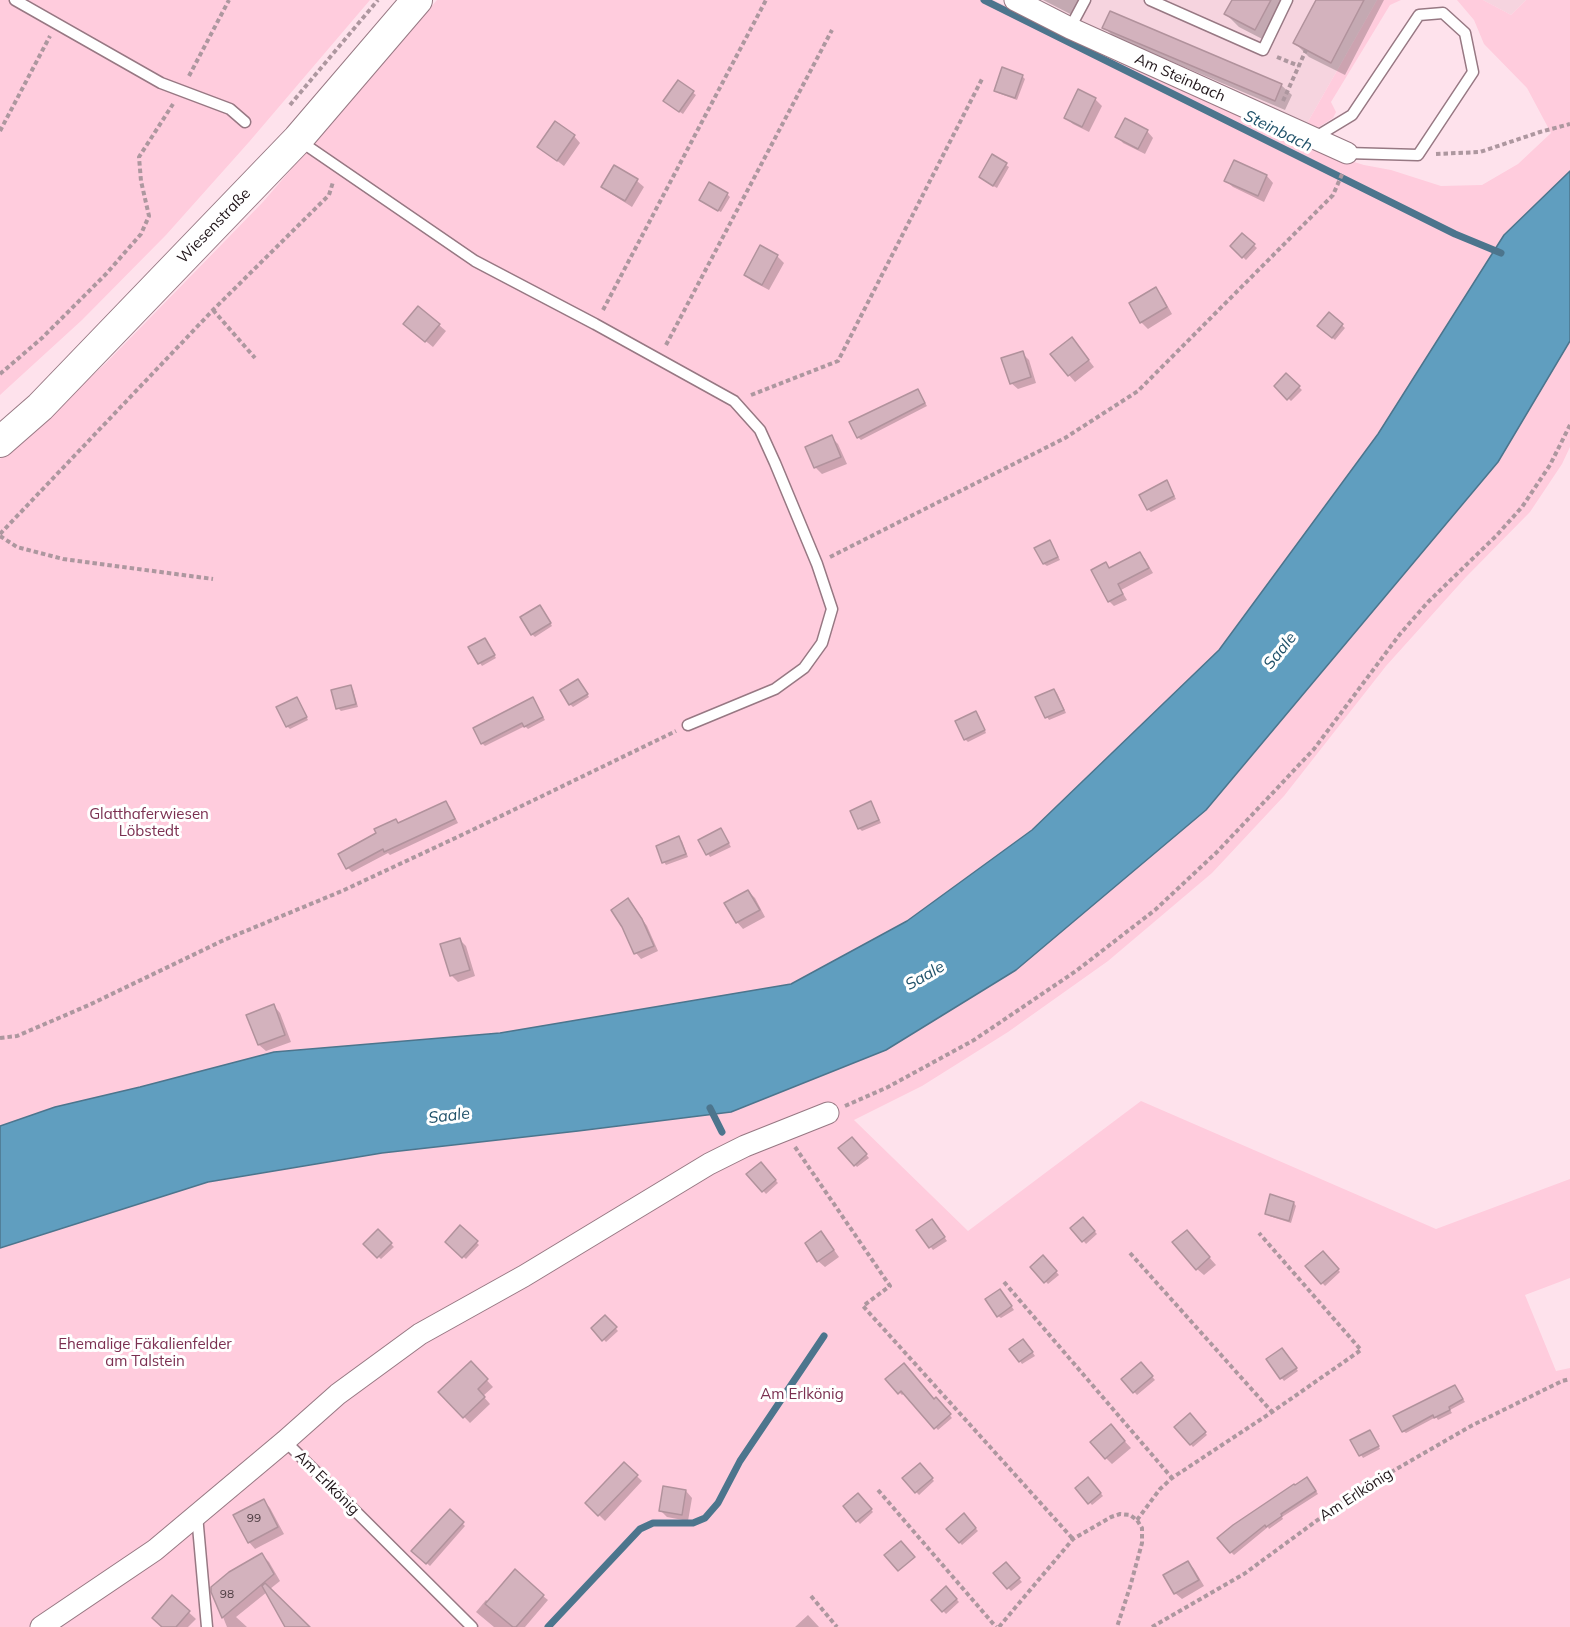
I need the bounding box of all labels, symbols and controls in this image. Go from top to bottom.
street label: Am Steinbach [1132,50,1228,106]
water label: Steinbach [1241,106,1315,156]
street label: Wiesenstraße [174,185,254,267]
water label: Saale [1259,629,1301,673]
park label: Glatthaferwiesen Löbstedt [89,805,209,840]
water label: Saale [902,957,948,995]
water label: Saale [427,1104,471,1128]
park label: Ehemalige Fäkalienfelder am Talstein [58,1335,232,1370]
park label: Am Erlkönig [760,1385,844,1403]
street label: Am Erlkönig [291,1447,363,1519]
street label: Am Erlkönig [1316,1465,1396,1525]
house number: 99 [247,1511,261,1525]
house number: 98 [220,1587,234,1601]

